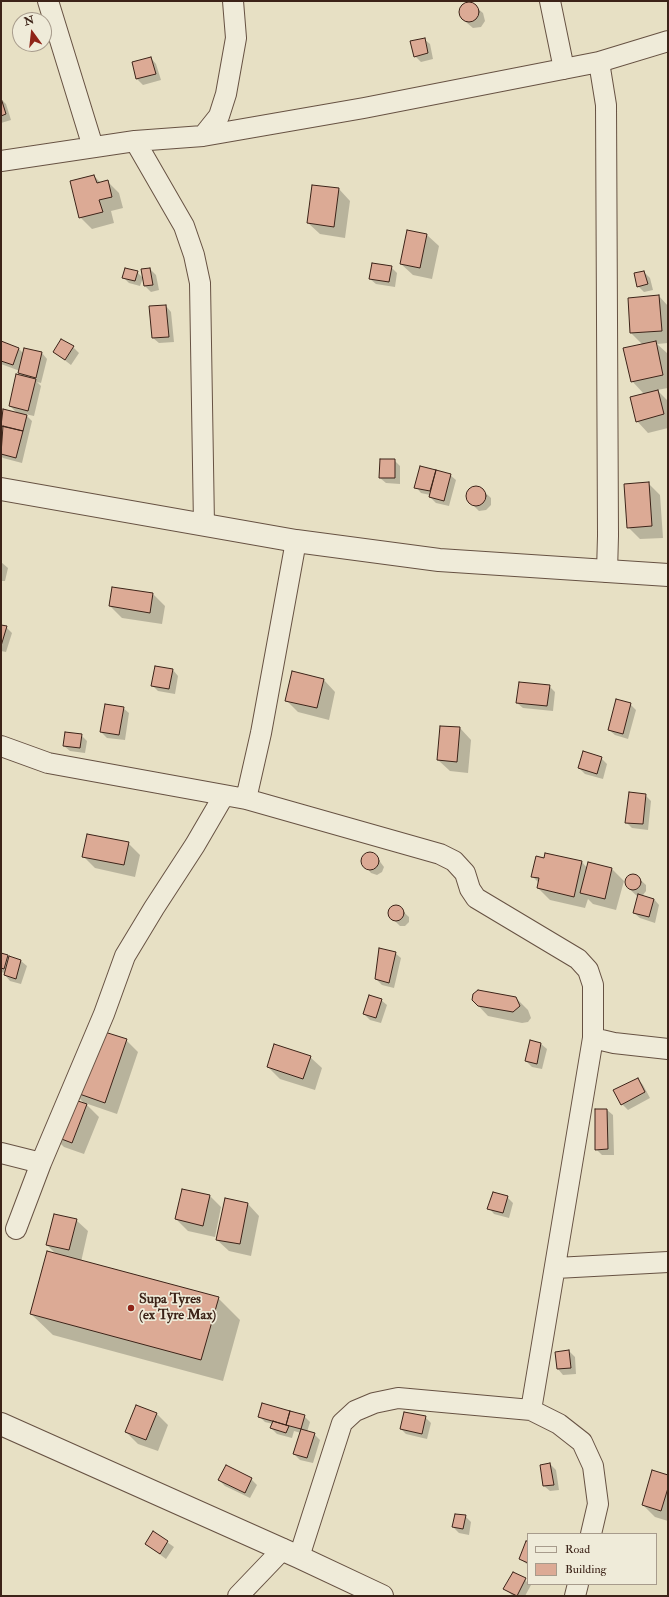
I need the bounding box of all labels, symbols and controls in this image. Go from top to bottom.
north arrow [12,12,52,52]
text: N [23,13,35,28]
place label: Supa Tyres (ex Tyre Max) [139,1292,216,1324]
marker: Supa Tyres (ex Tyre Max) [126,1303,136,1313]
legend [527,1533,657,1585]
text: Road [565,1542,590,1557]
text: Building [565,1562,606,1577]

